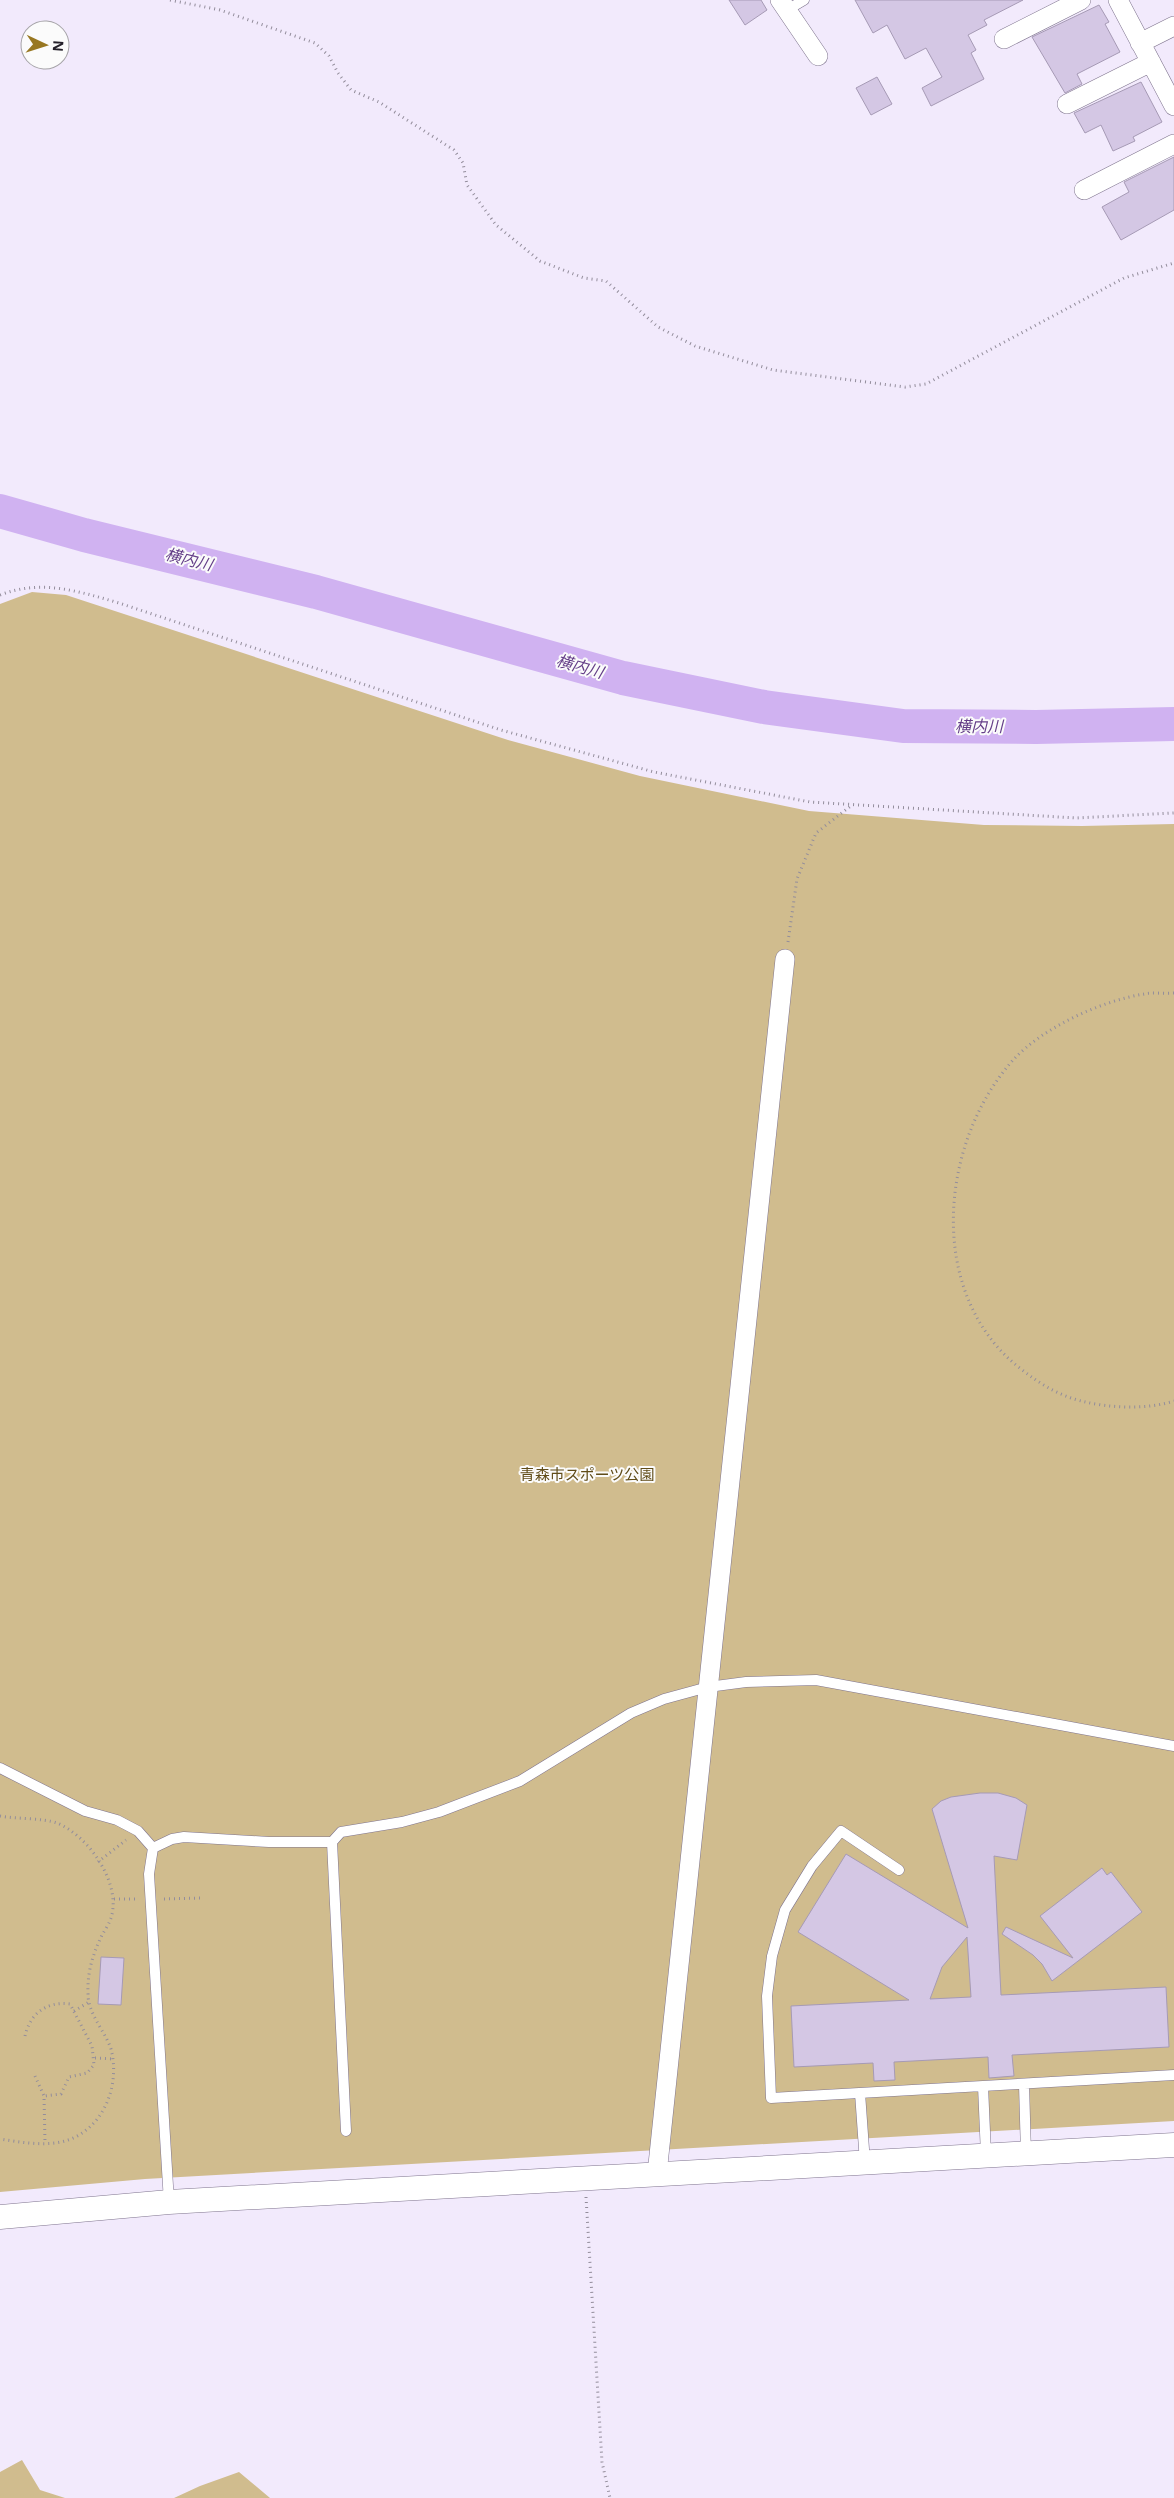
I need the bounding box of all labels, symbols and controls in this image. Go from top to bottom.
north arrow [20,20,70,70]
text: N [49,40,68,52]
water label: 横内川 [163,543,217,576]
water label: 横内川 [554,649,608,684]
water label: 横内川 [955,715,1005,737]
park label: 青森市スポーツ公園 [520,1464,654,1484]

